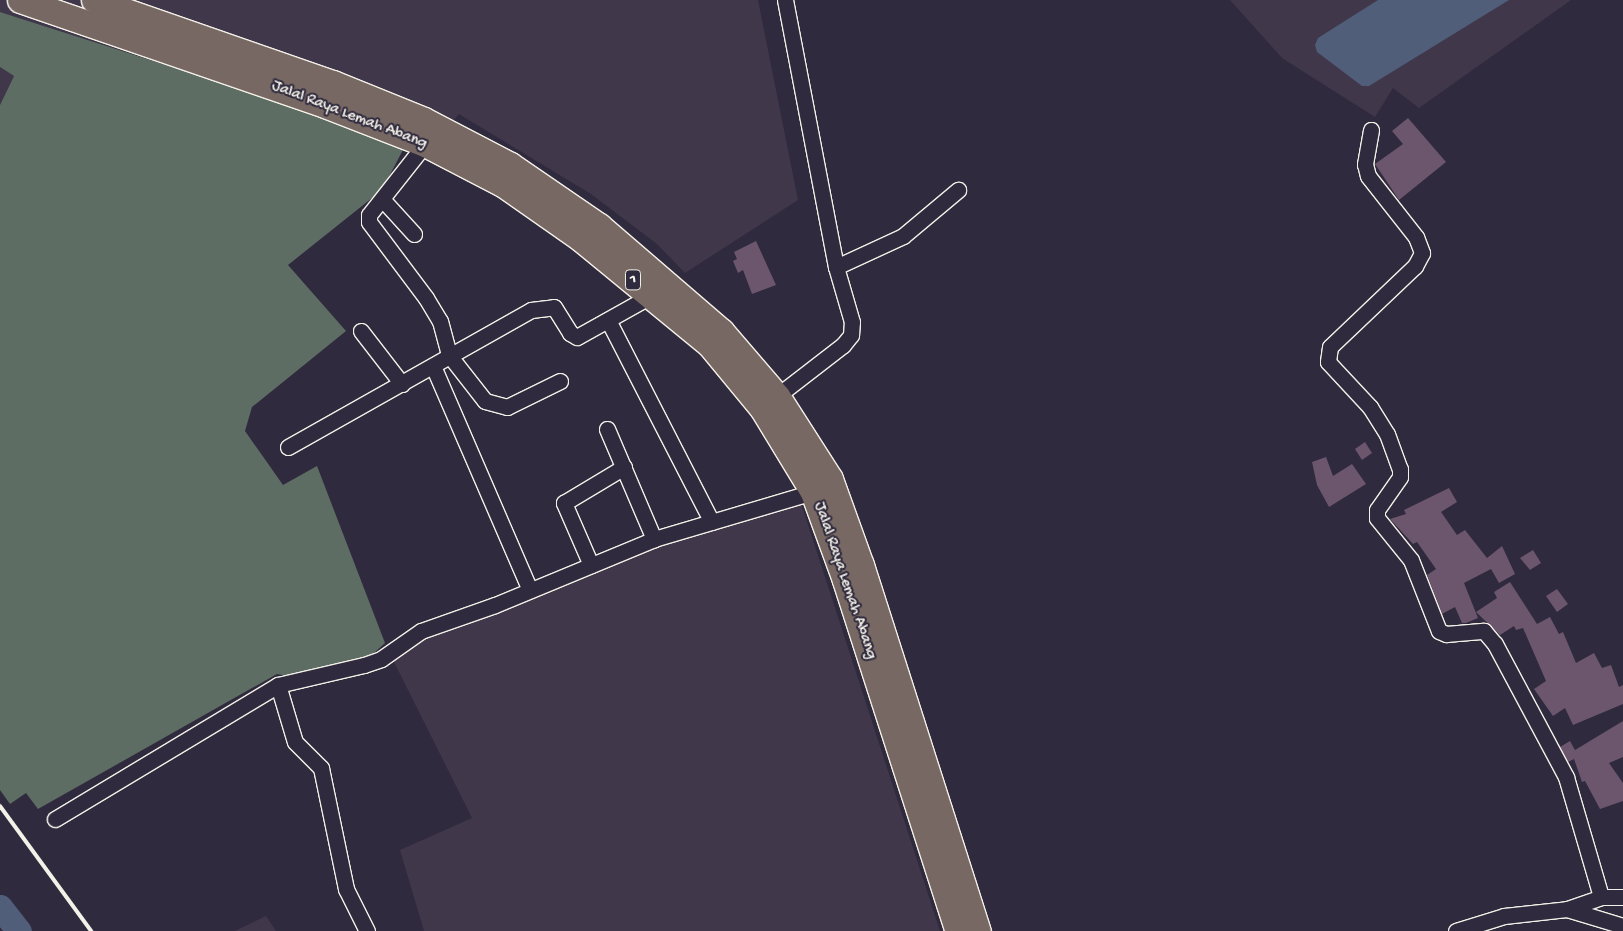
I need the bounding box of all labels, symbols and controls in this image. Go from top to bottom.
street label: Jalal Raya Lemah Abang [268,77,430,155]
road number: 1 [624,268,642,292]
street label: Jalal Raya Lemah Abang [808,500,880,662]

